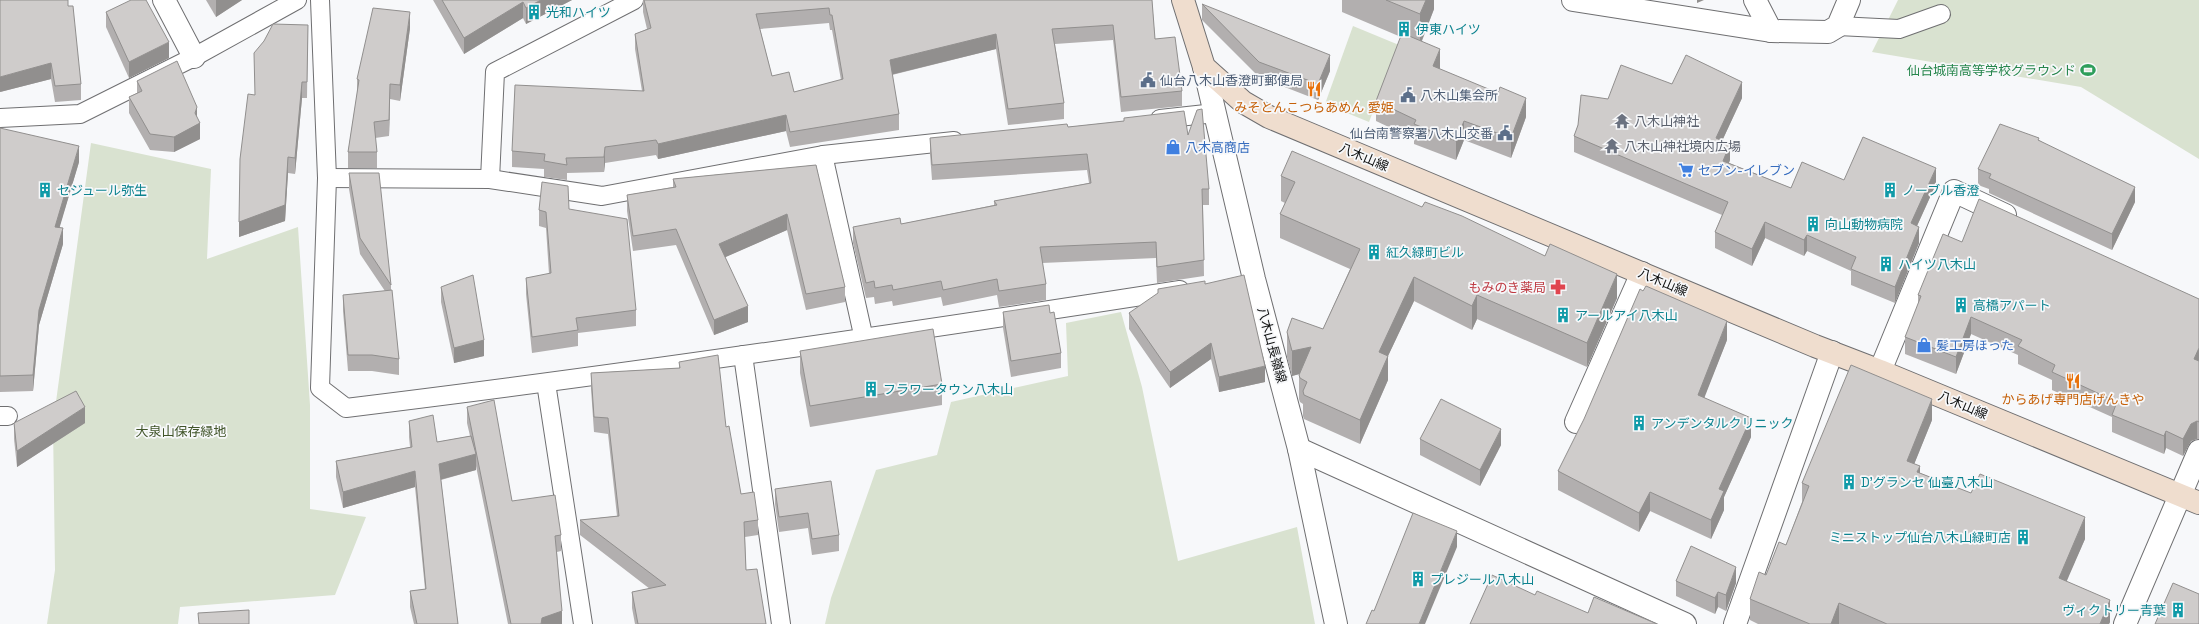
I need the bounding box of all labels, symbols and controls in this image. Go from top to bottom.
building icon: 光和ハイツ [525,3,543,21]
place label: 光和ハイツ [546,4,611,21]
building icon: 伊東ハイツ [1395,20,1413,38]
place label: 伊東ハイツ [1416,21,1481,38]
sports icon: 仙台城南高等学校グラウンド [2079,61,2097,79]
place label: 仙台城南高等学校グラウンド [1907,62,2076,79]
public building icon: 仙台八木山香澄町郵便局 [1139,71,1157,89]
place label: 仙台八木山香澄町郵便局 [1160,72,1303,89]
restaurant icon: みそとんこつらあめん 愛姫 [1305,80,1323,98]
public building icon: 八木山集会所 [1399,86,1417,104]
place label: 八木山集会所 [1420,87,1498,104]
place label: みそとんこつらあめん 愛姫 [1234,99,1394,116]
temple icon: 八木山神社 [1613,112,1631,130]
place label: 八木山神社 [1634,113,1699,130]
public building icon: 仙台南警察署八木山交番 [1496,124,1514,142]
place label: 仙台南警察署八木山交番 [1350,125,1493,142]
temple icon: 八木山神社境内広場 [1603,137,1621,155]
shop icon: 八木高商店 [1164,138,1182,156]
place label: 八木山神社境内広場 [1624,138,1741,155]
place label: 八木高商店 [1185,139,1250,156]
street label: 八木山線 [1337,139,1391,175]
supermarket icon: セブン-イレブン [1677,161,1695,179]
place label: セブン-イレブン [1698,162,1795,179]
building icon: セジュール弥生 [36,181,54,199]
building icon: ノーブル香澄 [1881,181,1899,199]
place label: セジュール弥生 [57,182,147,199]
place label: ノーブル香澄 [1902,182,1979,199]
building icon: 向山動物病院 [1804,215,1822,233]
place label: 向山動物病院 [1825,216,1903,233]
building icon: 紅久緑町ビル [1365,243,1383,261]
place label: 紅久緑町ビル [1386,244,1464,261]
building icon: ハイツ八木山 [1877,255,1895,273]
place label: ハイツ八木山 [1898,256,1976,273]
street label: 八木山線 [1636,264,1690,300]
pharmacy icon: もみのき薬局 [1549,278,1567,296]
place label: もみのき薬局 [1468,279,1546,296]
building icon: 高橋アパート [1952,296,1970,314]
place label: 高橋アパート [1973,297,2051,314]
street label: 八木山長嶺線 [1254,305,1290,385]
building icon: アールアイ八木山 [1554,306,1572,324]
place label: アールアイ八木山 [1575,307,1678,324]
shop icon: 髪工房ほった [1915,336,1933,354]
place label: 髪工房ほった [1936,337,2014,354]
restaurant icon: からあげ専門店げんきや [2064,372,2082,390]
building icon: フラワータウン八木山 [862,380,880,398]
place label: フラワータウン八木山 [883,381,1013,398]
street label: 八木山線 [1936,387,1990,423]
place label: からあげ専門店げんきや [2001,391,2145,408]
building icon: アンデンタルクリニック [1630,414,1648,432]
place label: アンデンタルクリニック [1651,415,1793,432]
park label: 大泉山保存緑地 [135,423,227,440]
building icon: D'グランセ 仙臺八木山 [1840,473,1858,491]
place label: D'グランセ 仙臺八木山 [1861,474,1993,491]
building icon: ミニストップ仙台八木山緑町店 [2014,528,2032,546]
place label: ミニストップ仙台八木山緑町店 [1829,529,2011,546]
building icon: プレジール八木山 [1409,570,1427,588]
place label: プレジール八木山 [1430,571,1534,588]
building icon: ヴィクトリー青葉 [2169,601,2187,619]
place label: ヴィクトリー青葉 [2062,602,2166,619]

